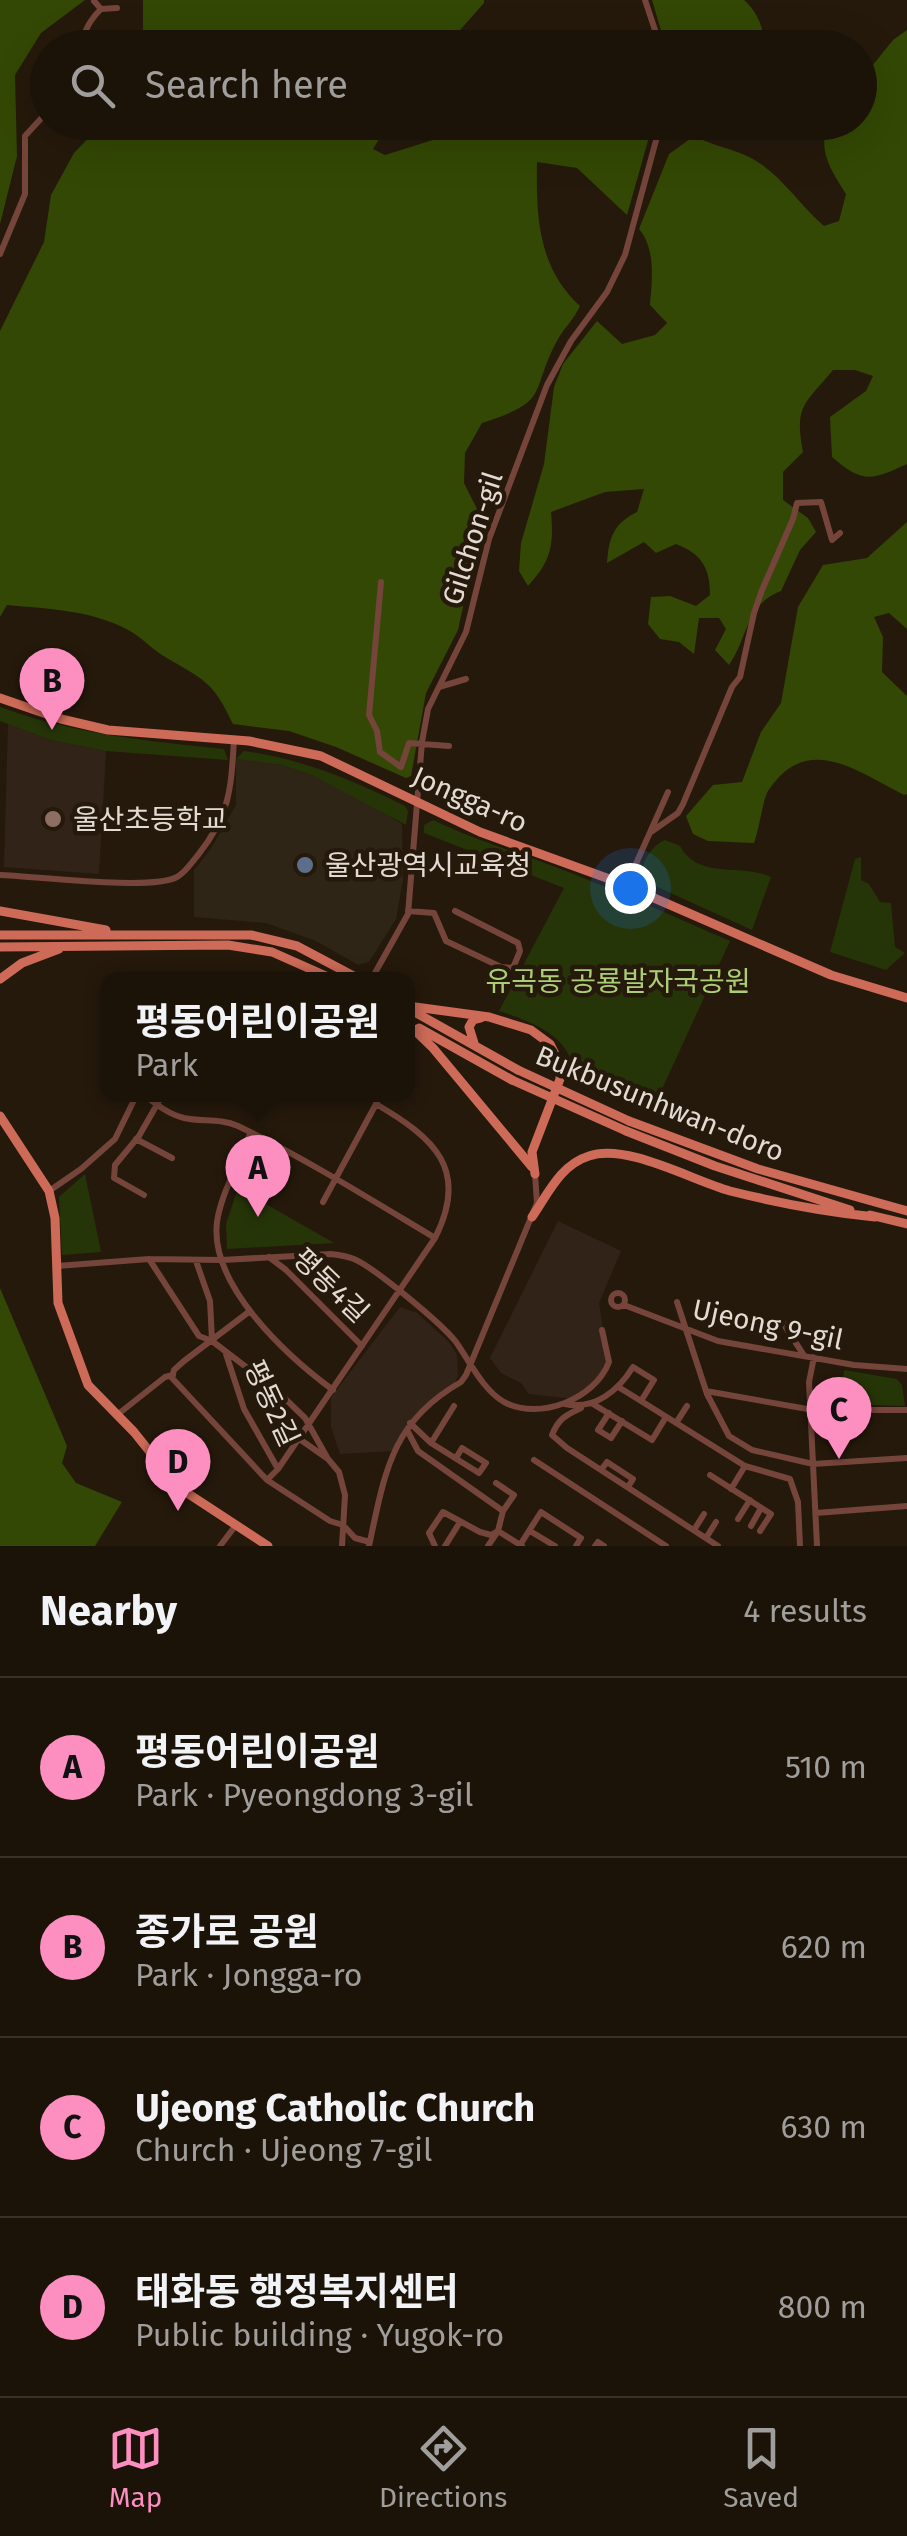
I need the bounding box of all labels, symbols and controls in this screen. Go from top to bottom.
search box [30,30,877,140]
icon: search [65,58,120,113]
text: Search here [145,62,348,108]
street label: Gilchon-gil [435,467,510,609]
pin: B [20,648,84,730]
street label: Jongga-ro [407,759,532,839]
place label: 울산초등학교 [73,803,228,836]
marker: 울산초등학교 [42,808,64,830]
place label: 울산광역시교육청 [325,849,531,882]
marker: 울산광역시교육청 [294,854,316,876]
your location [605,863,656,914]
park label: 유곡동 공룡발자국공원 [485,965,751,998]
popup [100,972,415,1102]
text: 평동어린이공원 [135,999,380,1045]
street label: Bukbusunhwan-doro [531,1039,789,1168]
text: Park [135,1046,198,1084]
pin: A [226,1134,290,1217]
street label: 평동4길 [286,1241,375,1329]
street label: Ujeong 9-gil [690,1292,846,1357]
street label: 평동2길 [237,1355,306,1451]
pin: C [806,1376,872,1459]
pin: D [146,1428,210,1511]
text: Nearby [40,1586,177,1636]
text: 4 results [743,1592,867,1630]
text: 평동어린이공원 [135,1729,380,1775]
text: A [63,1748,82,1786]
text: 510 m [785,1748,867,1786]
text: Park · Pyeongdong 3-gil [135,1776,473,1814]
text: 종가로 공원 [135,1909,319,1955]
text: B [63,1928,82,1966]
text: 620 m [781,1928,867,1966]
text: Park · Jongga-ro [135,1956,363,1994]
text: Ujeong Catholic Church [135,2085,535,2131]
text: C [63,2108,82,2146]
text: 630 m [781,2108,867,2146]
text: Church · Ujeong 7-gil [135,2131,432,2169]
text: 태화동 행정복지센터 [135,2269,459,2315]
text: D [62,2288,83,2326]
text: 800 m [778,2288,867,2326]
text: Public building · Yugok-ro [135,2316,504,2354]
tab: Map [108,2421,163,2514]
tab: Directions [379,2421,507,2514]
tab: Saved [723,2421,799,2514]

